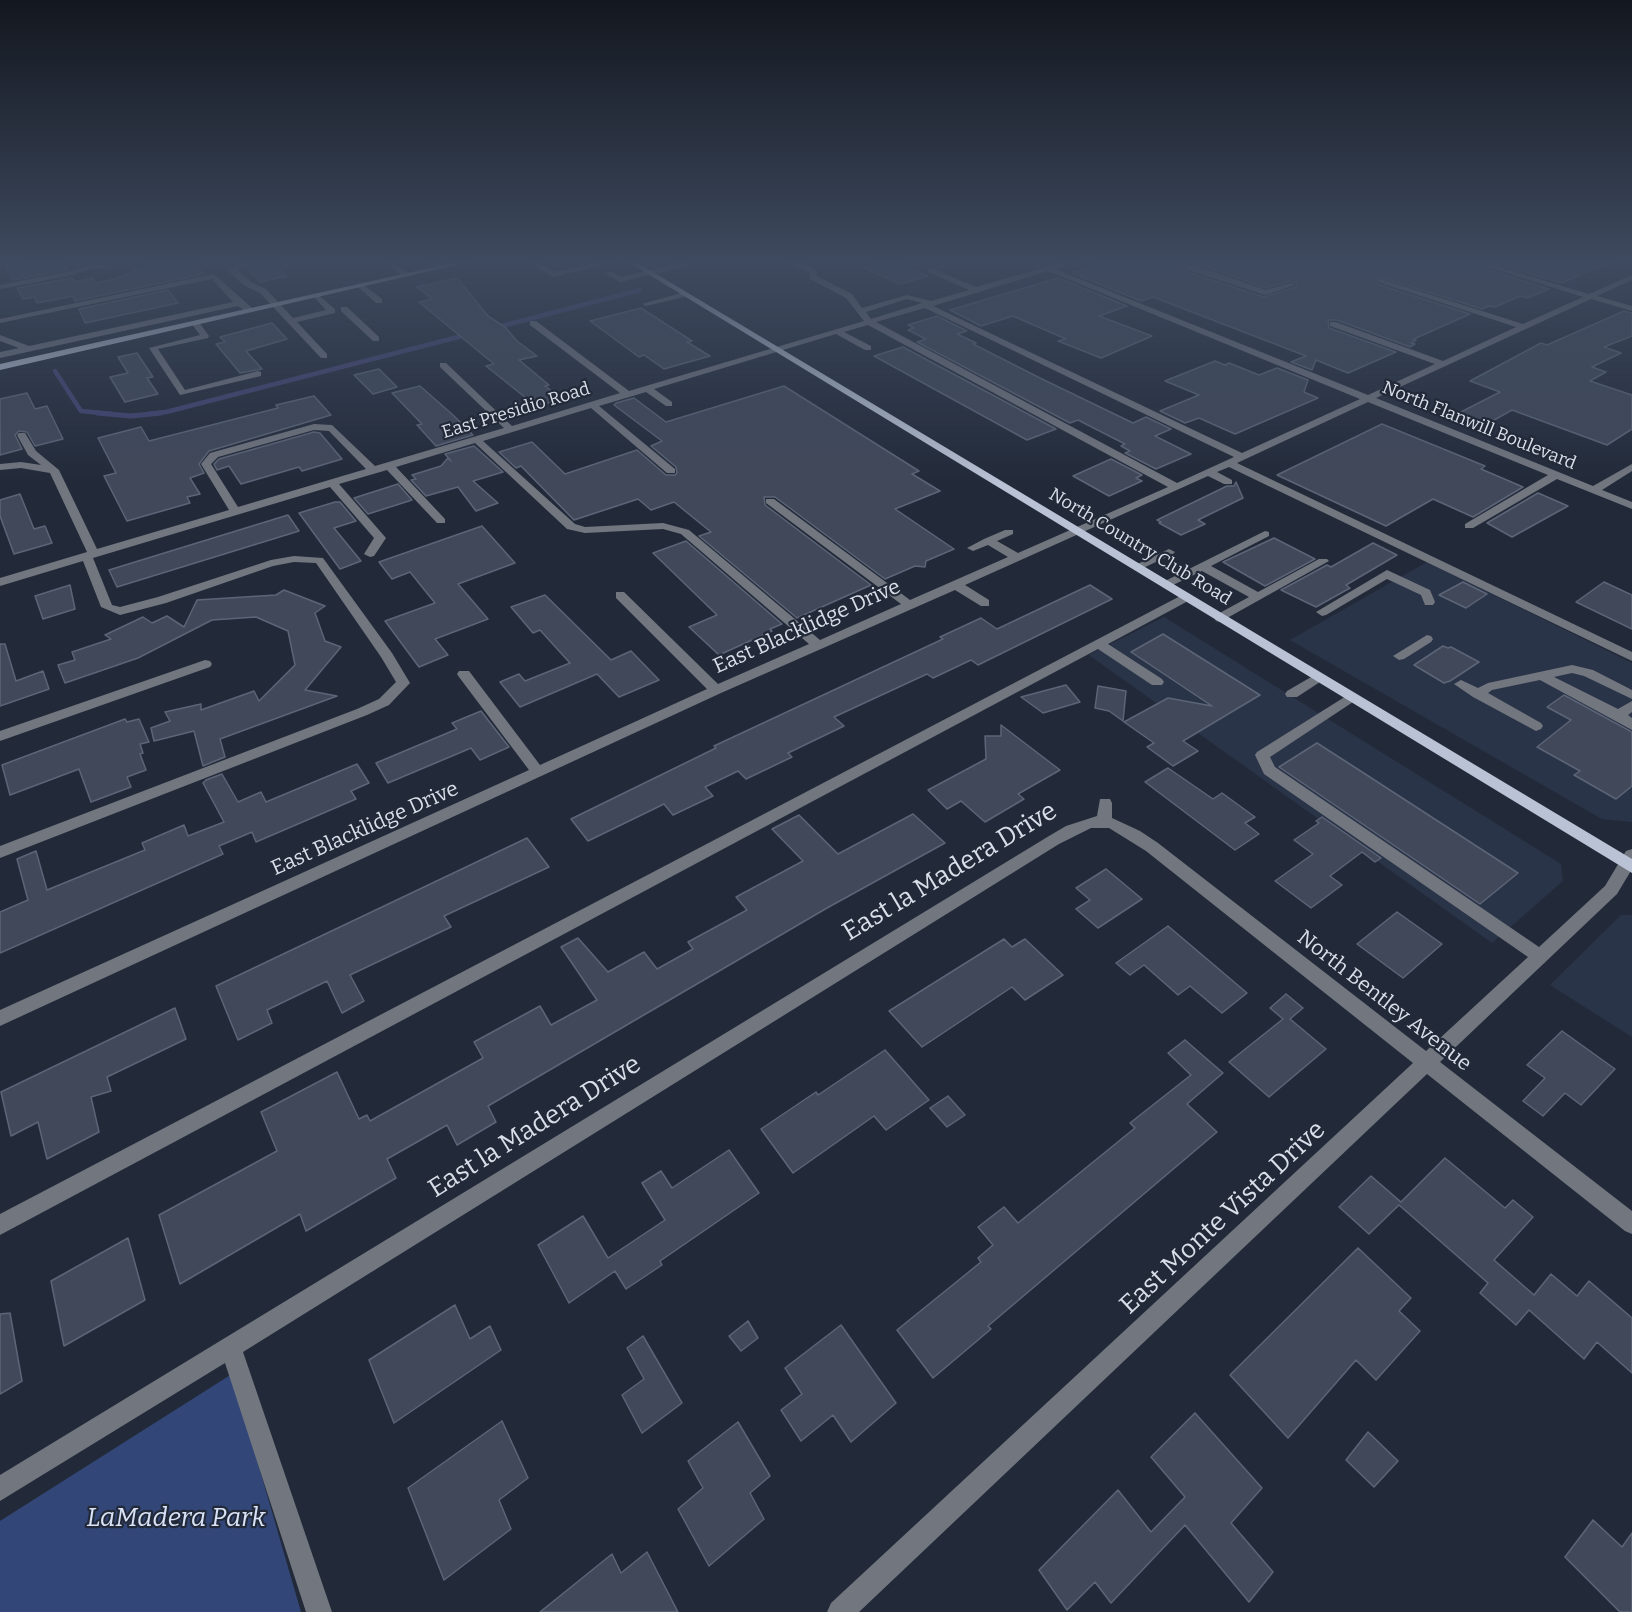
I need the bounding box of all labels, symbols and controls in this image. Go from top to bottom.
street label: North Flanwill Boulevard [1379,377,1579,475]
street label: East Presidio Road [439,378,593,444]
street label: North Country Club Road [1045,484,1235,610]
street label: East Blacklidge Drive [710,574,904,680]
street label: East Blacklidge Drive [268,776,462,882]
street label: East la Madera Drive [837,796,1063,948]
street label: North Bentley Avenue [1292,925,1476,1077]
street label: East la Madera Drive [423,1049,647,1205]
street label: East Monte Vista Drive [1114,1115,1332,1321]
park label: LaMadera Park [87,1503,265,1535]

